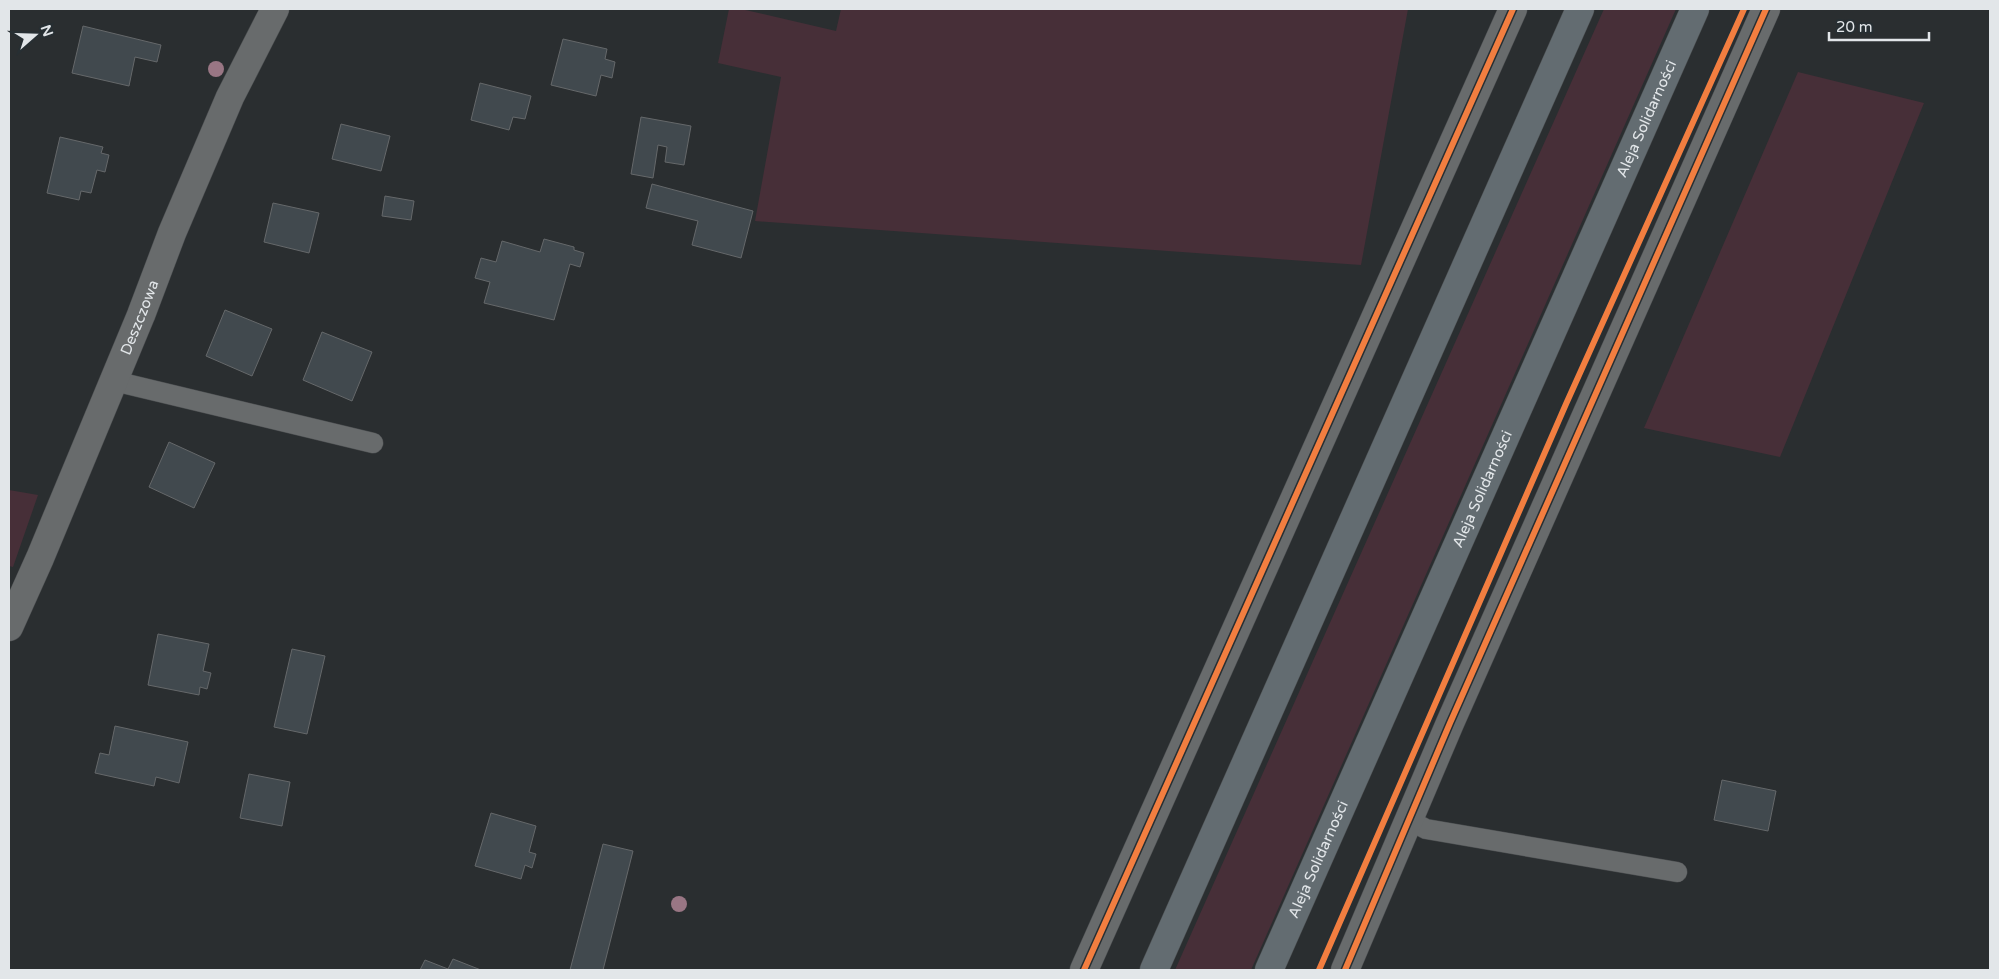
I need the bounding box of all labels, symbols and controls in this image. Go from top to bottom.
north arrow [10,10,60,60]
scale bar [1829,10,1929,42]
text: 20 m [1836,18,1873,36]
text: N [37,23,57,39]
street label: Aleja Solidarności [1612,58,1680,180]
street label: Deszczowa [116,278,162,357]
street label: Aleja Solidarności [1448,428,1516,550]
street label: Aleja Solidarności [1284,798,1352,921]

